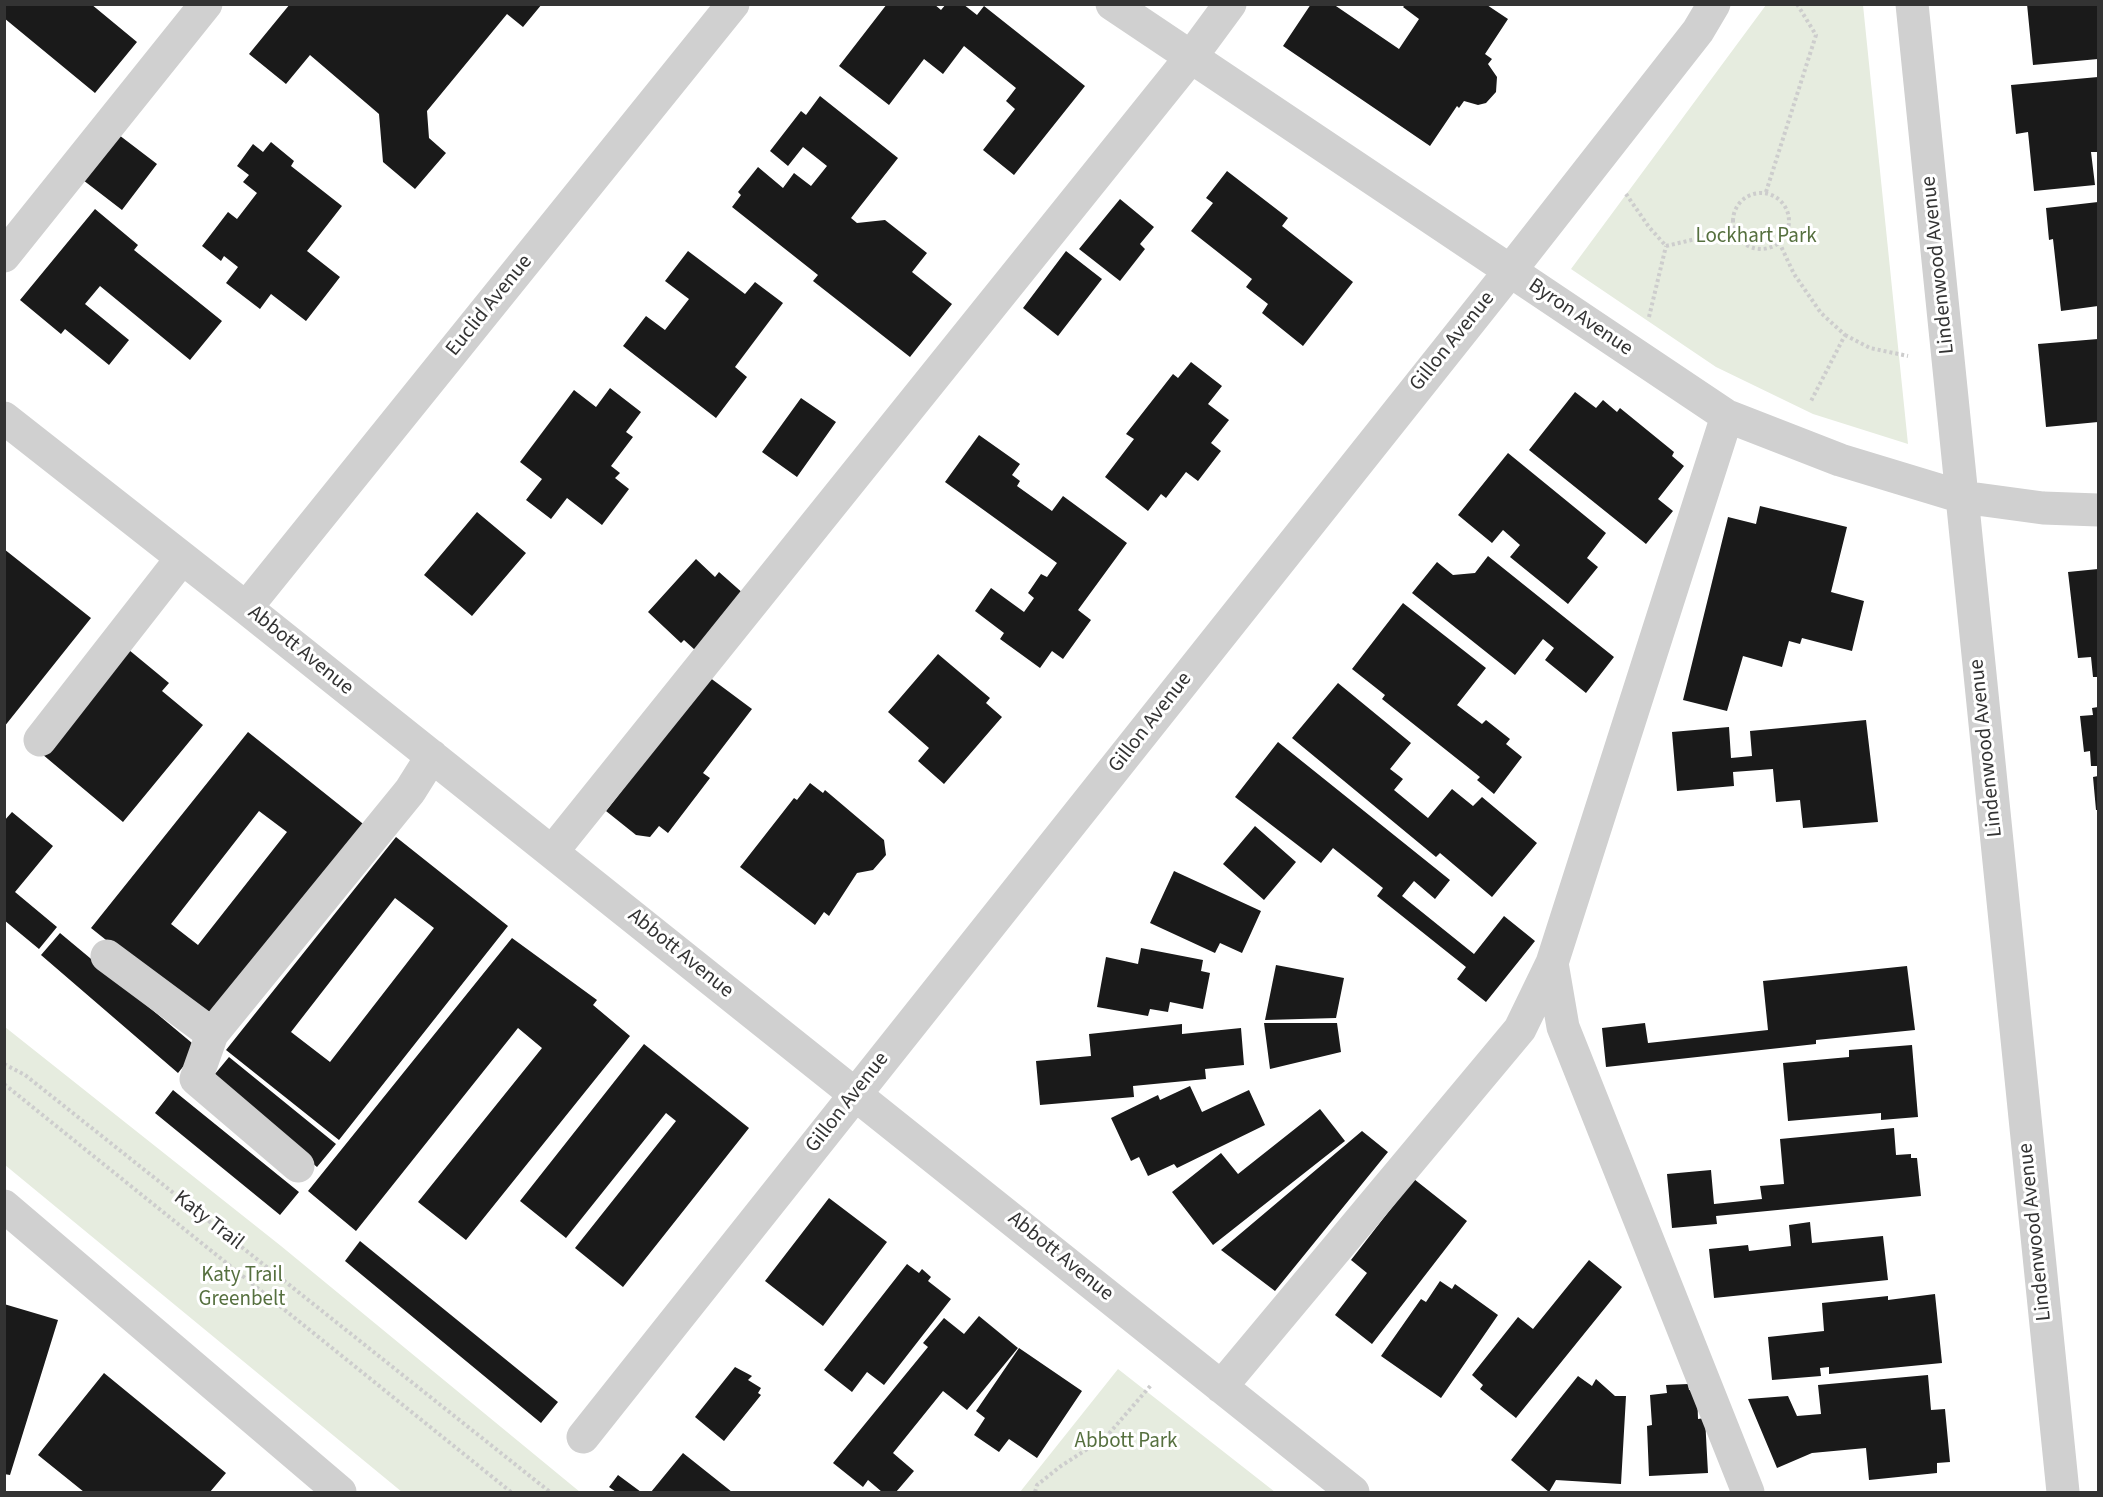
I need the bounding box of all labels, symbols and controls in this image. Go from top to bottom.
street label: Lindenwood Avenue [1917,175,1961,355]
park label: Lockhart Park [1695,224,1817,250]
street label: Euclid Avenue [441,250,539,362]
street label: Byron Avenue [1523,274,1637,362]
street label: Gillon Avenue [1405,287,1501,397]
street label: Abbott Avenue [242,601,358,701]
street label: Lindenwood Avenue [1965,658,2009,838]
street label: Gillon Avenue [1104,668,1198,778]
street label: Abbott Avenue [622,904,738,1004]
street label: Gillon Avenue [801,1048,895,1158]
street label: Lindenwood Avenue [2014,1142,2058,1322]
street label: Katy Trail [168,1186,248,1256]
street label: Abbott Avenue [1002,1207,1118,1307]
park label: Katy Trail Greenbelt [199,1263,285,1313]
park label: Abbott Park [1075,1429,1177,1455]

